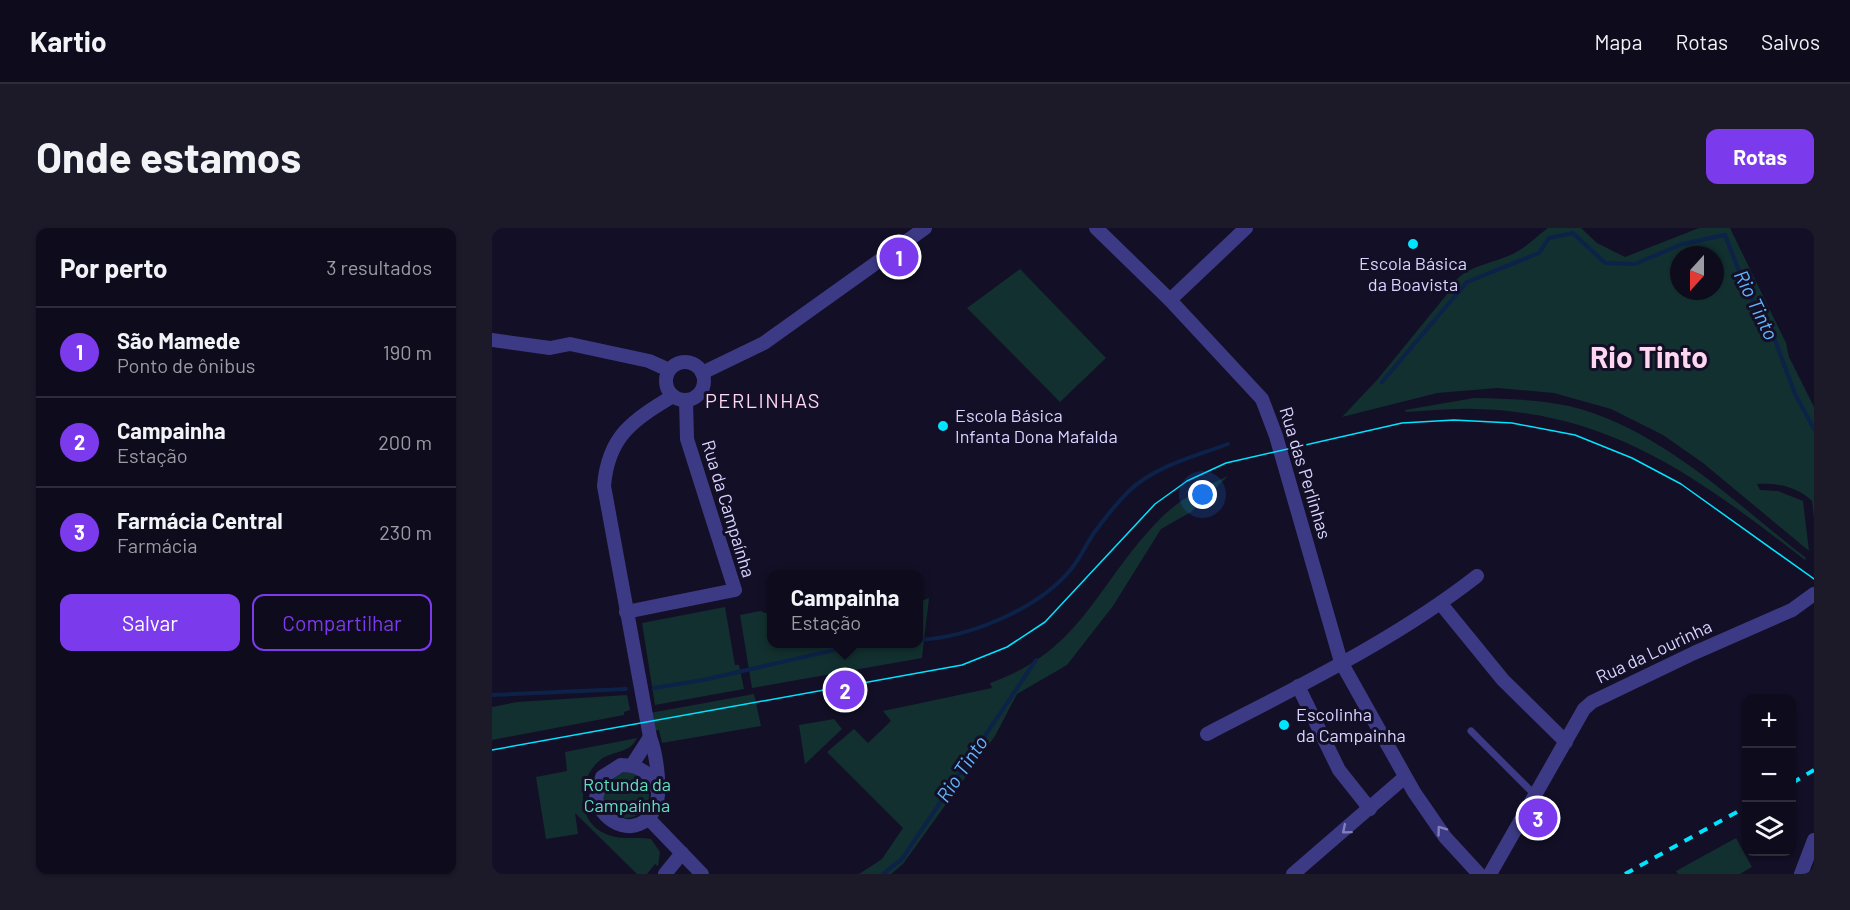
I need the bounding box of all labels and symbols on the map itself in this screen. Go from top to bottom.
pin: 1 [880,234,918,279]
marker: Escola Básica da Boavista [1406,237,1420,251]
north arrow [1670,246,1724,300]
place label: Escola Básica da Boavista [1359,252,1467,295]
water label: Rio Tinto [1730,266,1784,343]
district label: Rio Tinto [1590,338,1708,374]
district label: PERLINHAS [705,388,821,412]
place label: Escola Básica Infanta Dona Mafalda [955,404,1118,447]
street label: Rua das Perlinhas [1275,404,1337,542]
marker: Escola Básica Infanta Dona Mafalda [936,419,950,433]
street label: Rua da Campaínha [698,437,760,580]
your location [1188,480,1217,509]
street label: Rua da Lourinha [1592,615,1715,688]
pin: 2 [826,668,864,712]
place label: Escolinha da Campainha [1296,703,1406,746]
marker: Escolinha da Campainha [1277,718,1291,732]
water label: Rio Tinto [930,731,992,806]
park label: Rotunda da Campaínha [583,773,671,816]
pin: 3 [1518,796,1558,840]
one-way arrow [1342,822,1353,833]
one-way arrow [1437,826,1448,837]

